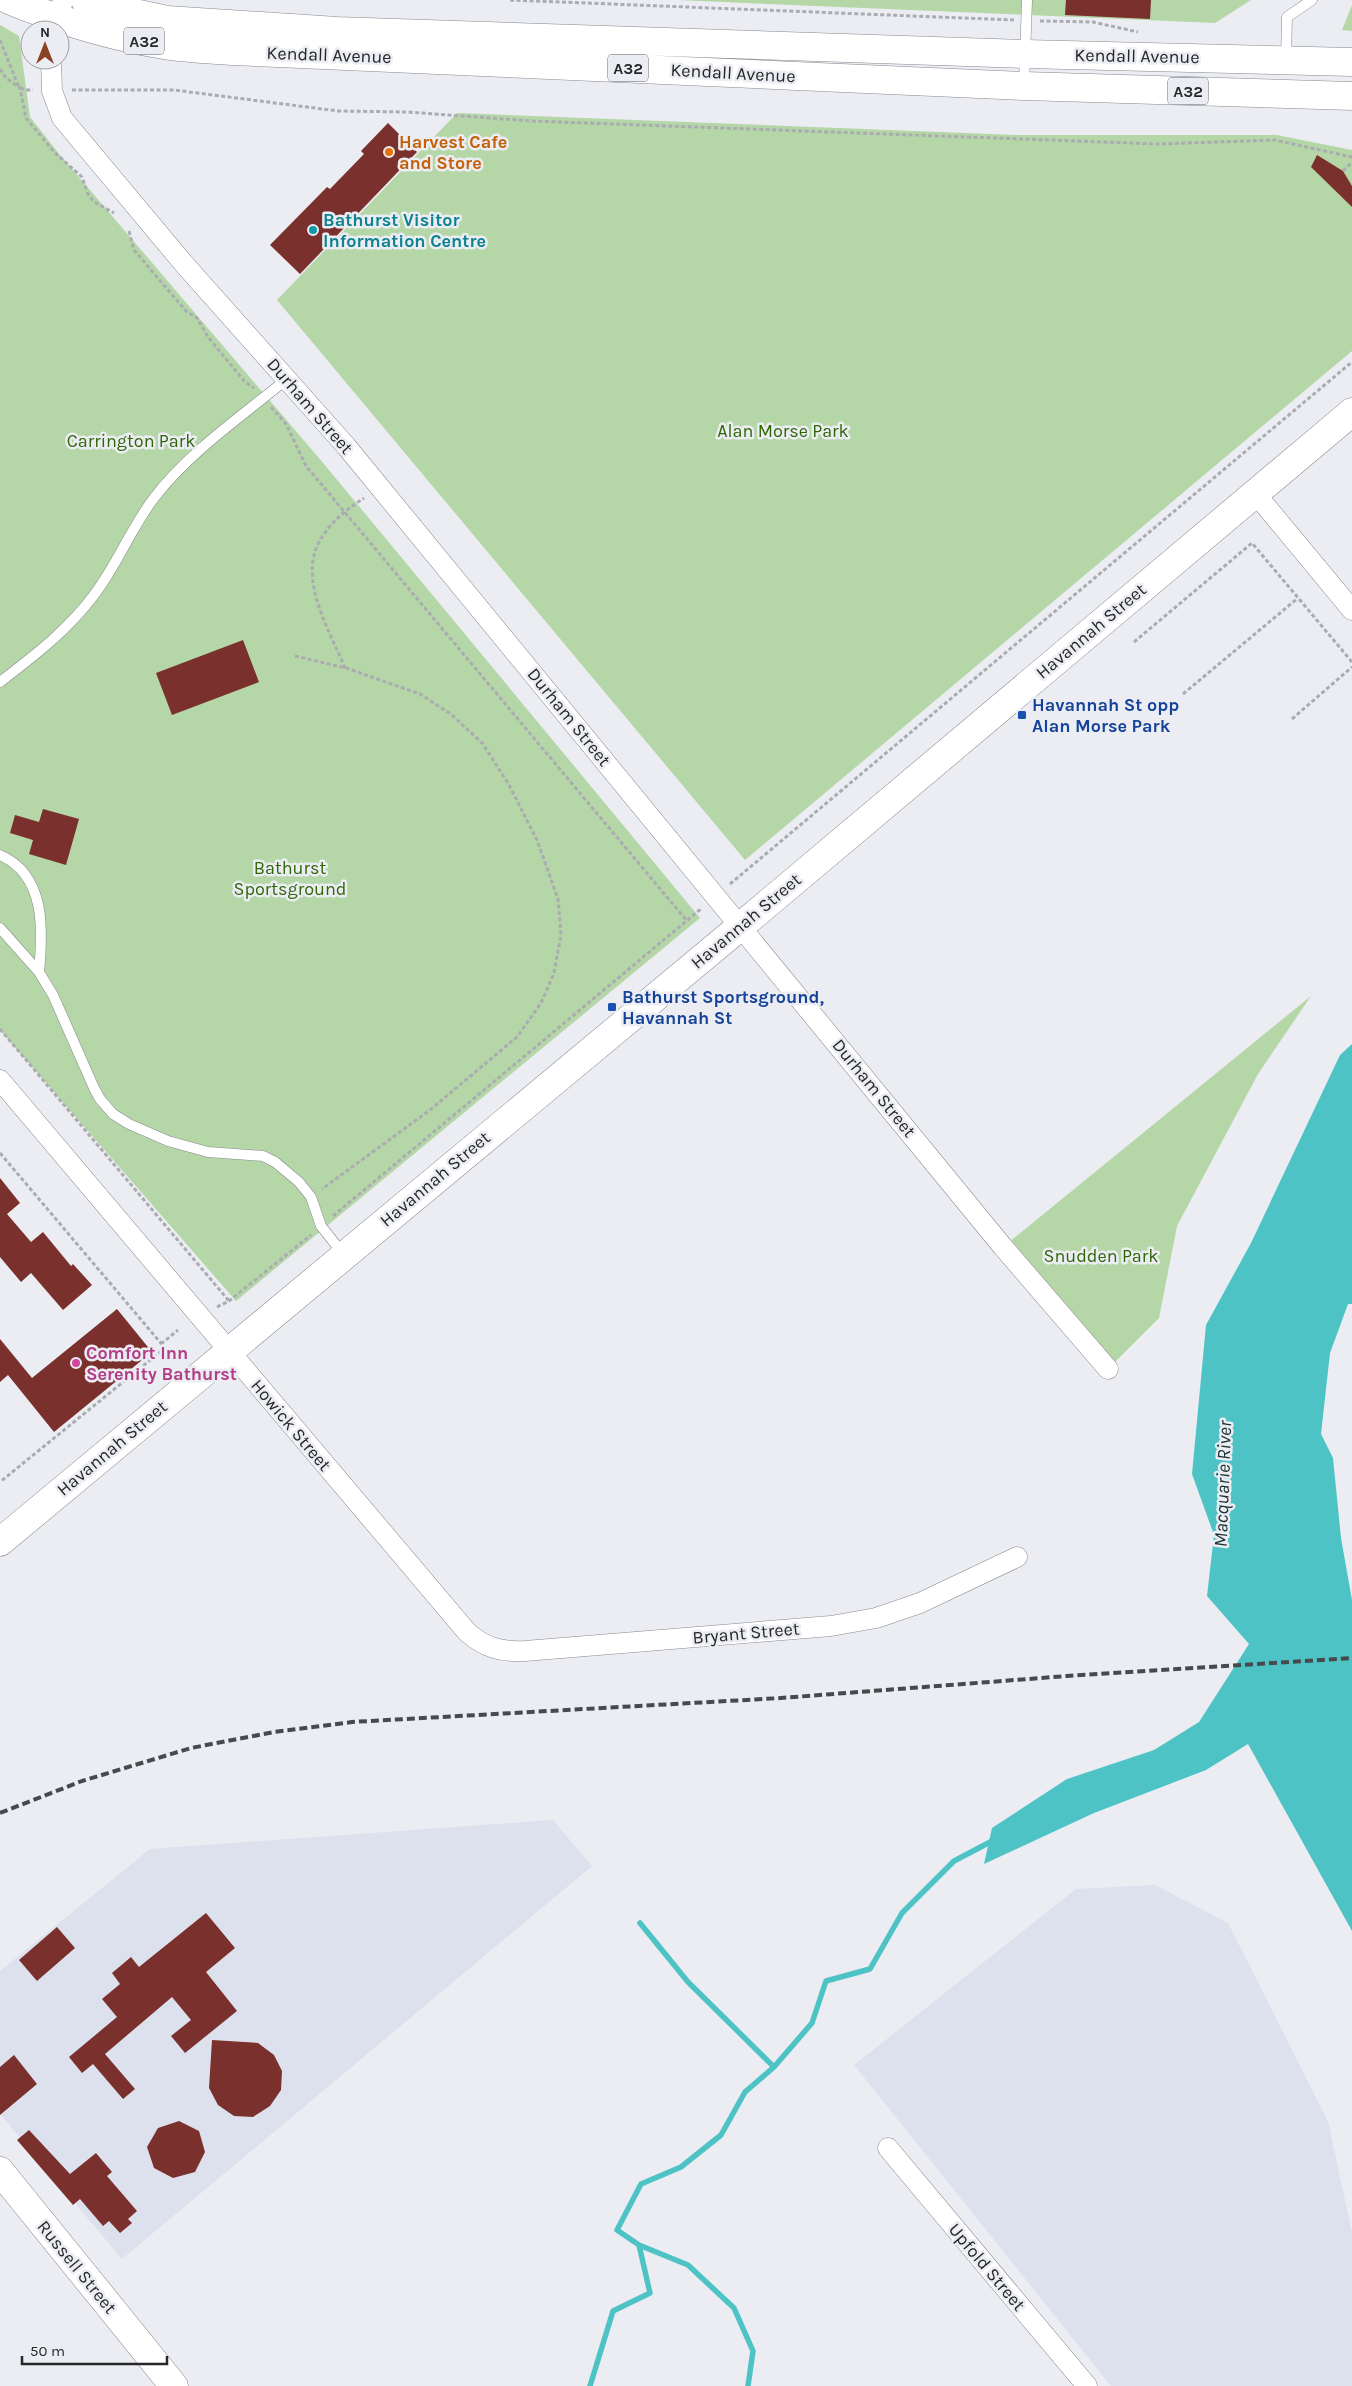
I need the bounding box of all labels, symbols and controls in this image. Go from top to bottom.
north arrow [20,20,70,70]
text: N [40,24,50,41]
road number: A32 [124,27,164,54]
street label: Kendall Avenue [266,42,392,68]
street label: Kendall Avenue [1074,44,1200,68]
road number: A32 [608,54,648,82]
street label: Kendall Avenue [670,59,796,87]
road number: A32 [1168,78,1208,104]
place label: Harvest Cafe and Store [399,131,507,174]
marker: Harvest Cafe and Store [383,146,395,158]
place label: Bathurst Visitor Information Centre [323,209,486,252]
marker: Bathurst Visitor Information Centre [307,224,319,236]
street label: Durham Street [262,353,358,459]
park label: Alan Morse Park [717,420,849,442]
park label: Carrington Park [67,430,195,452]
street label: Havannah Street [1031,578,1151,683]
street label: Durham Street [523,663,616,771]
place label: Havannah St opp Alan Morse Park [1032,694,1179,737]
marker: Havannah St opp Alan Morse Park [1016,709,1028,721]
park label: Bathurst Sportsground [234,857,346,900]
street label: Havannah Street [686,868,806,973]
place label: Bathurst Sportsground, Havannah St [622,986,825,1029]
marker: Bathurst Sportsground, Havannah St [606,1001,618,1013]
street label: Durham Street [828,1034,921,1142]
street label: Havannah Street [375,1126,495,1231]
park label: Snudden Park [1044,1245,1158,1267]
place label: Comfort Inn Serenity Bathurst [86,1342,237,1385]
marker: Comfort Inn Serenity Bathurst [70,1357,82,1369]
street label: Howick Street [246,1374,336,1476]
street label: Havannah Street [52,1395,172,1500]
water label: Macquarie River [1210,1419,1236,1548]
street label: Bryant Street [692,1617,801,1649]
street label: Russell Street [33,2216,122,2318]
street label: Upfold Street [944,2219,1030,2315]
scale bar [22,2334,168,2366]
text: 50 m [30,2342,65,2360]

